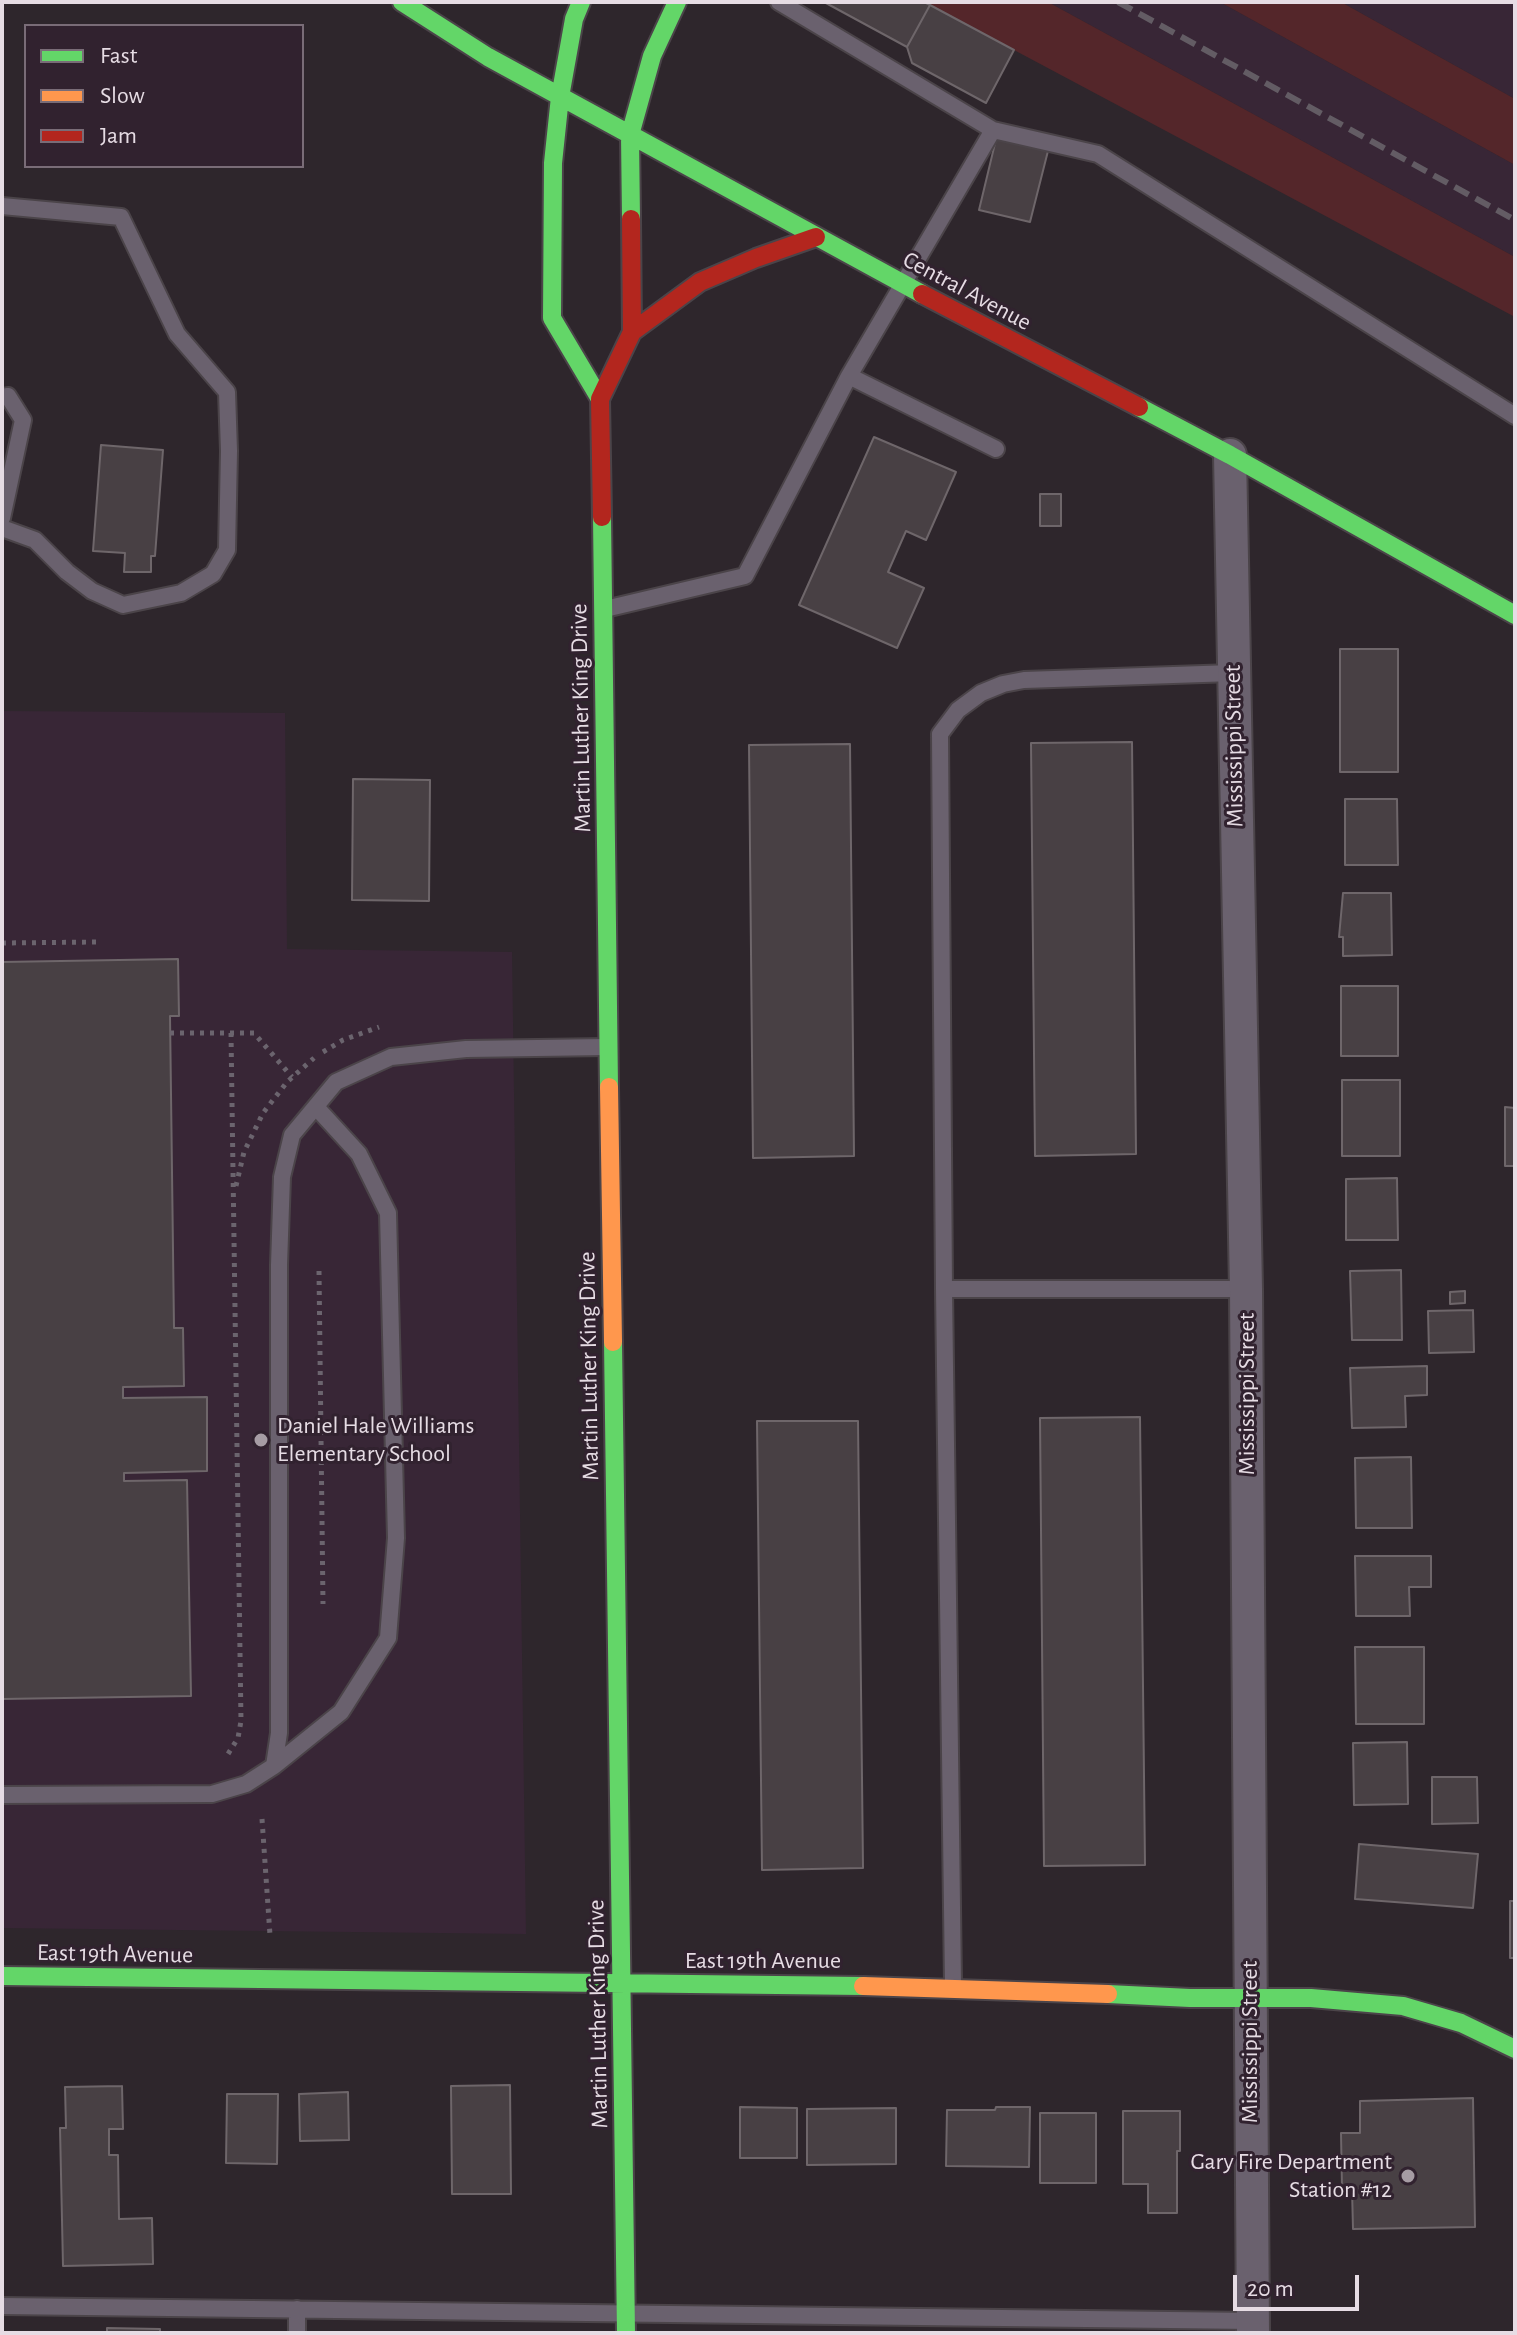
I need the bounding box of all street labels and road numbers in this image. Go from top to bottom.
street label: Central Avenue [898,245,1036,337]
street label: Martin Luther King Drive [565,603,597,833]
street label: Mississippi Street [1218,664,1250,828]
street label: Martin Luther King Drive [573,1251,605,1481]
street label: Mississippi Street [1233,1313,1261,1475]
street label: Martin Luther King Drive [582,1899,614,2129]
street label: East 19th Avenue [37,1938,193,1970]
street label: East 19th Avenue [685,1947,841,1975]
street label: Mississippi Street [1236,1961,1264,2123]

